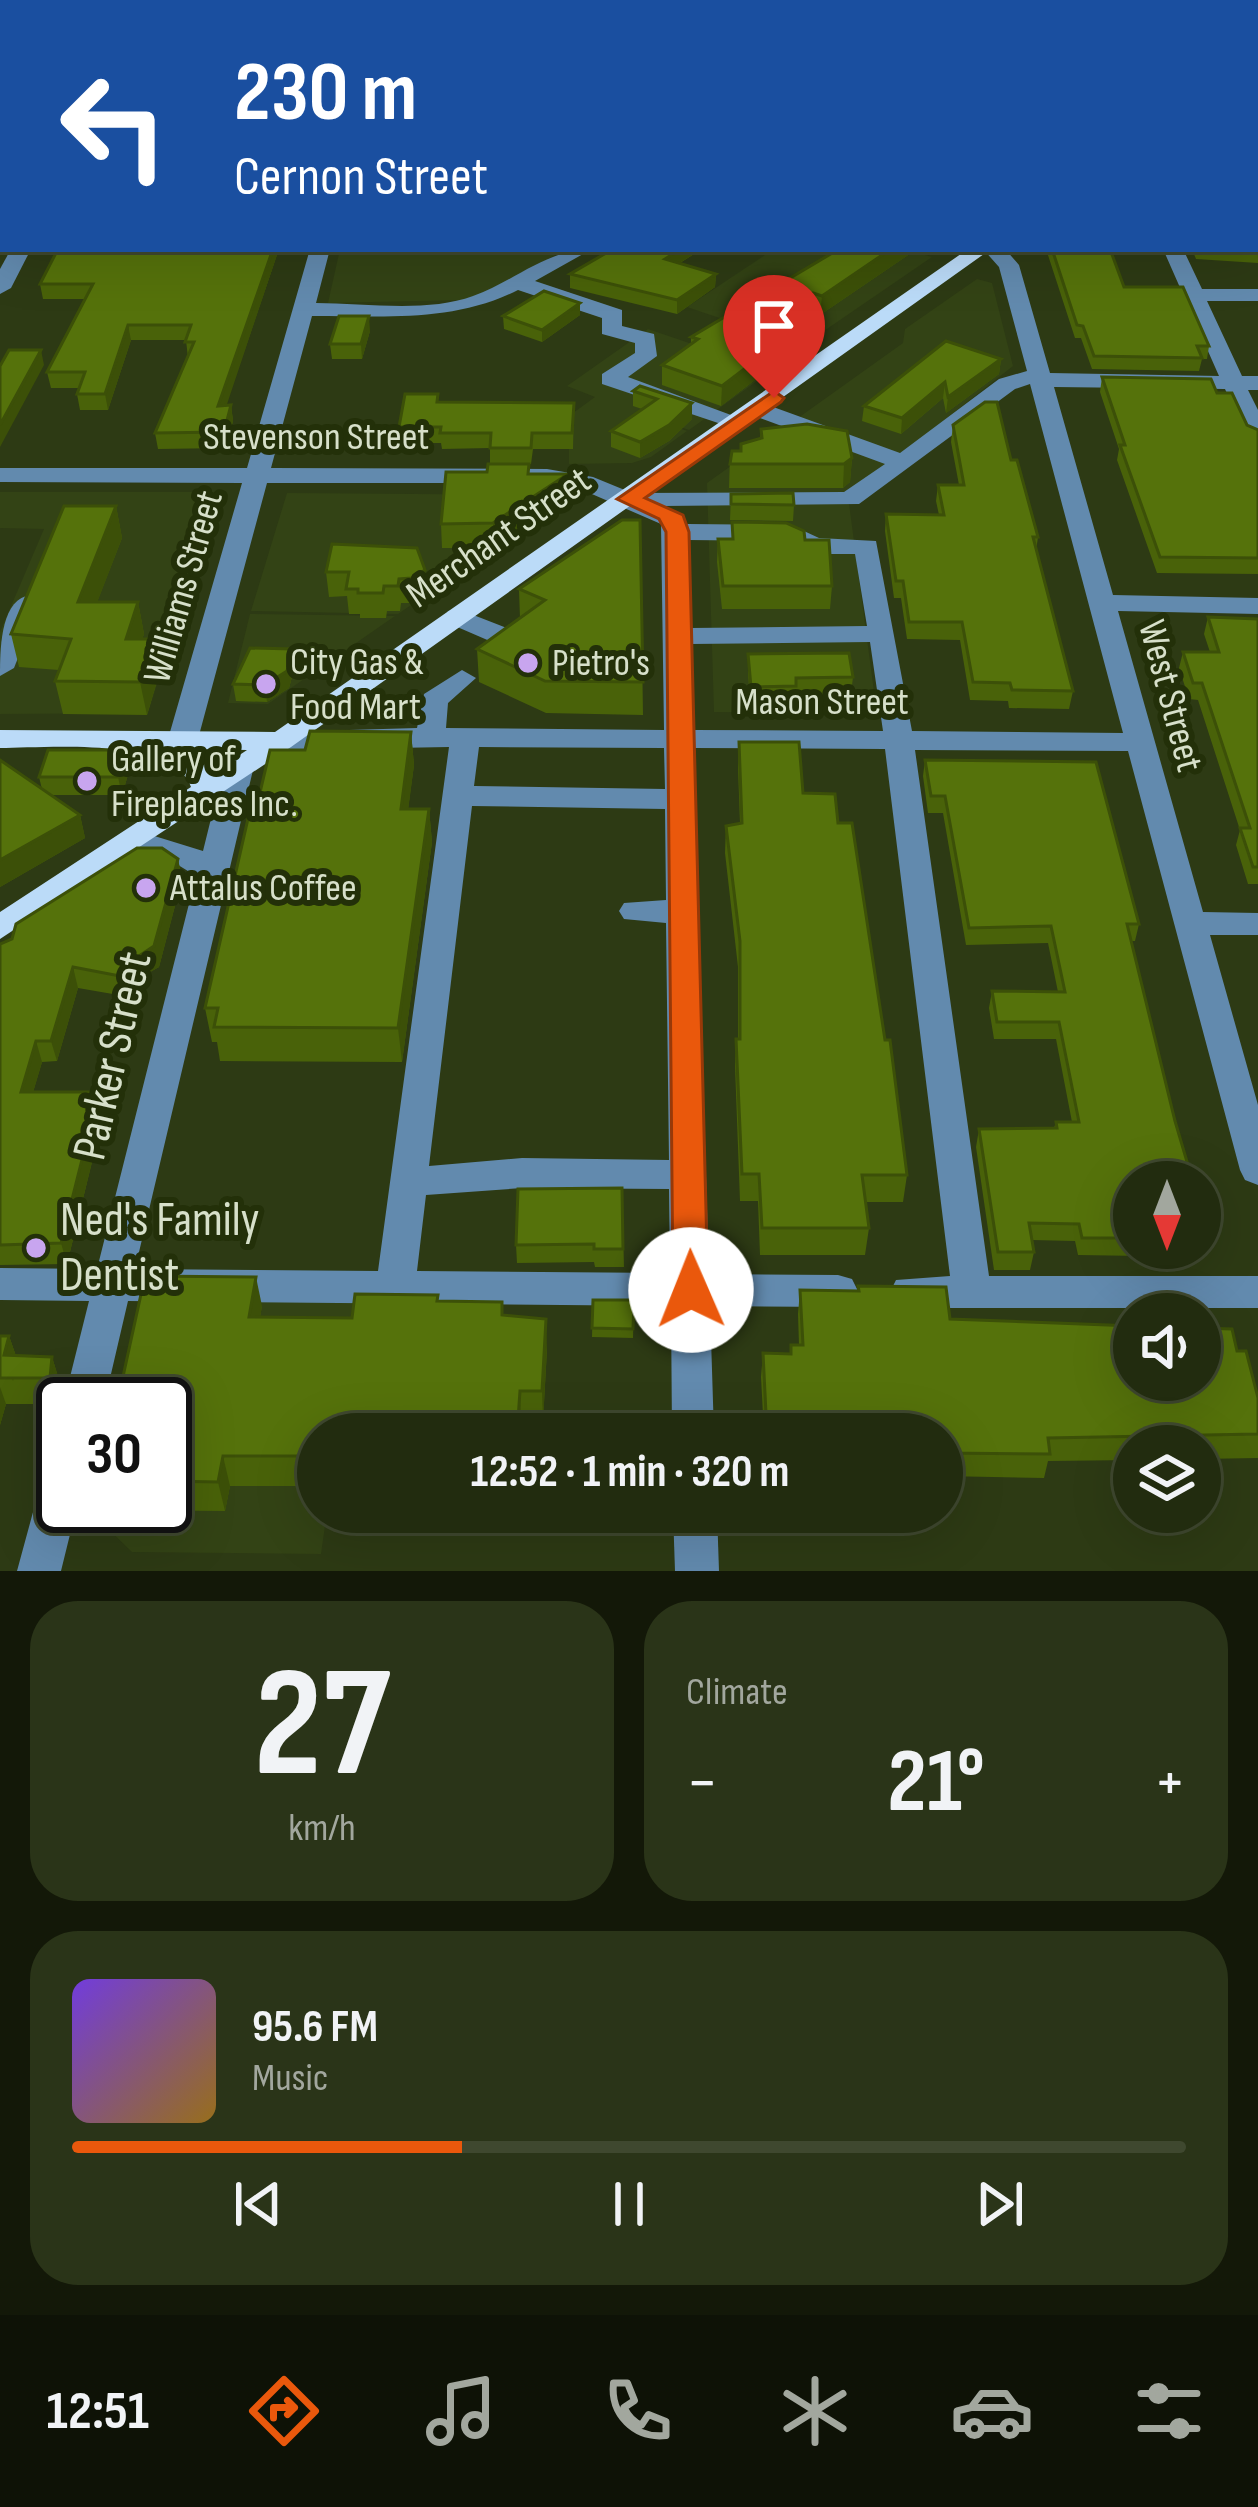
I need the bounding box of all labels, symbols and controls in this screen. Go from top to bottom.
text: 230 m [234,43,417,144]
icon: left [36,48,192,204]
text: Cernon Street [234,145,488,210]
pin [723,275,825,398]
icon: arrive [741,293,807,359]
street label: Stevenson Street [203,414,429,461]
street label: Merchant Street [398,457,600,619]
street label: Williams Street [134,485,234,689]
street label: West Street [1127,615,1213,777]
place label: City Gas & Food Mart [290,639,424,731]
place label: Pietro's [552,640,650,687]
marker: Pietro's [515,650,541,676]
marker: City Gas & Food Mart [253,671,279,697]
street label: Mason Street [735,679,909,726]
place label: Gallery of Fireplaces Inc. [111,736,298,828]
marker: Gallery of Fireplaces Inc. [74,768,100,794]
place label: Attalus Coffee [169,865,357,912]
marker: Attalus Coffee [133,875,159,901]
street label: Parker Street [61,947,165,1165]
north arrow [1113,1161,1221,1269]
map controls [1113,1161,1221,1533]
place label: Ned's Family Dentist [60,1192,259,1304]
position arrow [628,1227,754,1353]
marker: Ned's Family Dentist [23,1235,49,1261]
button: sound [1113,1293,1221,1401]
speed limit sign: 30 [36,1377,192,1533]
button: layers [1113,1425,1221,1533]
text: 12:52 · 1 min · 320 m [471,1445,789,1500]
text: 27 [254,1633,390,1820]
text: Climate [686,1669,788,1716]
text: 21° [887,1729,985,1837]
text: − [686,1744,718,1823]
text: + [1154,1744,1186,1823]
text: km/h [288,1805,356,1852]
text: 95.6 FM [252,2000,378,2055]
text: Music [252,2055,328,2102]
icon: previous [225,2171,291,2237]
icon: pause [596,2171,662,2237]
icon: next [967,2171,1033,2237]
icon: directions [242,2369,326,2453]
icon: music [419,2369,503,2453]
icon: phone [596,2369,680,2453]
icon: climate [773,2369,857,2453]
icon: car [950,2369,1034,2453]
icon: filters [1127,2369,1211,2453]
text: 12:51 [47,2379,149,2444]

